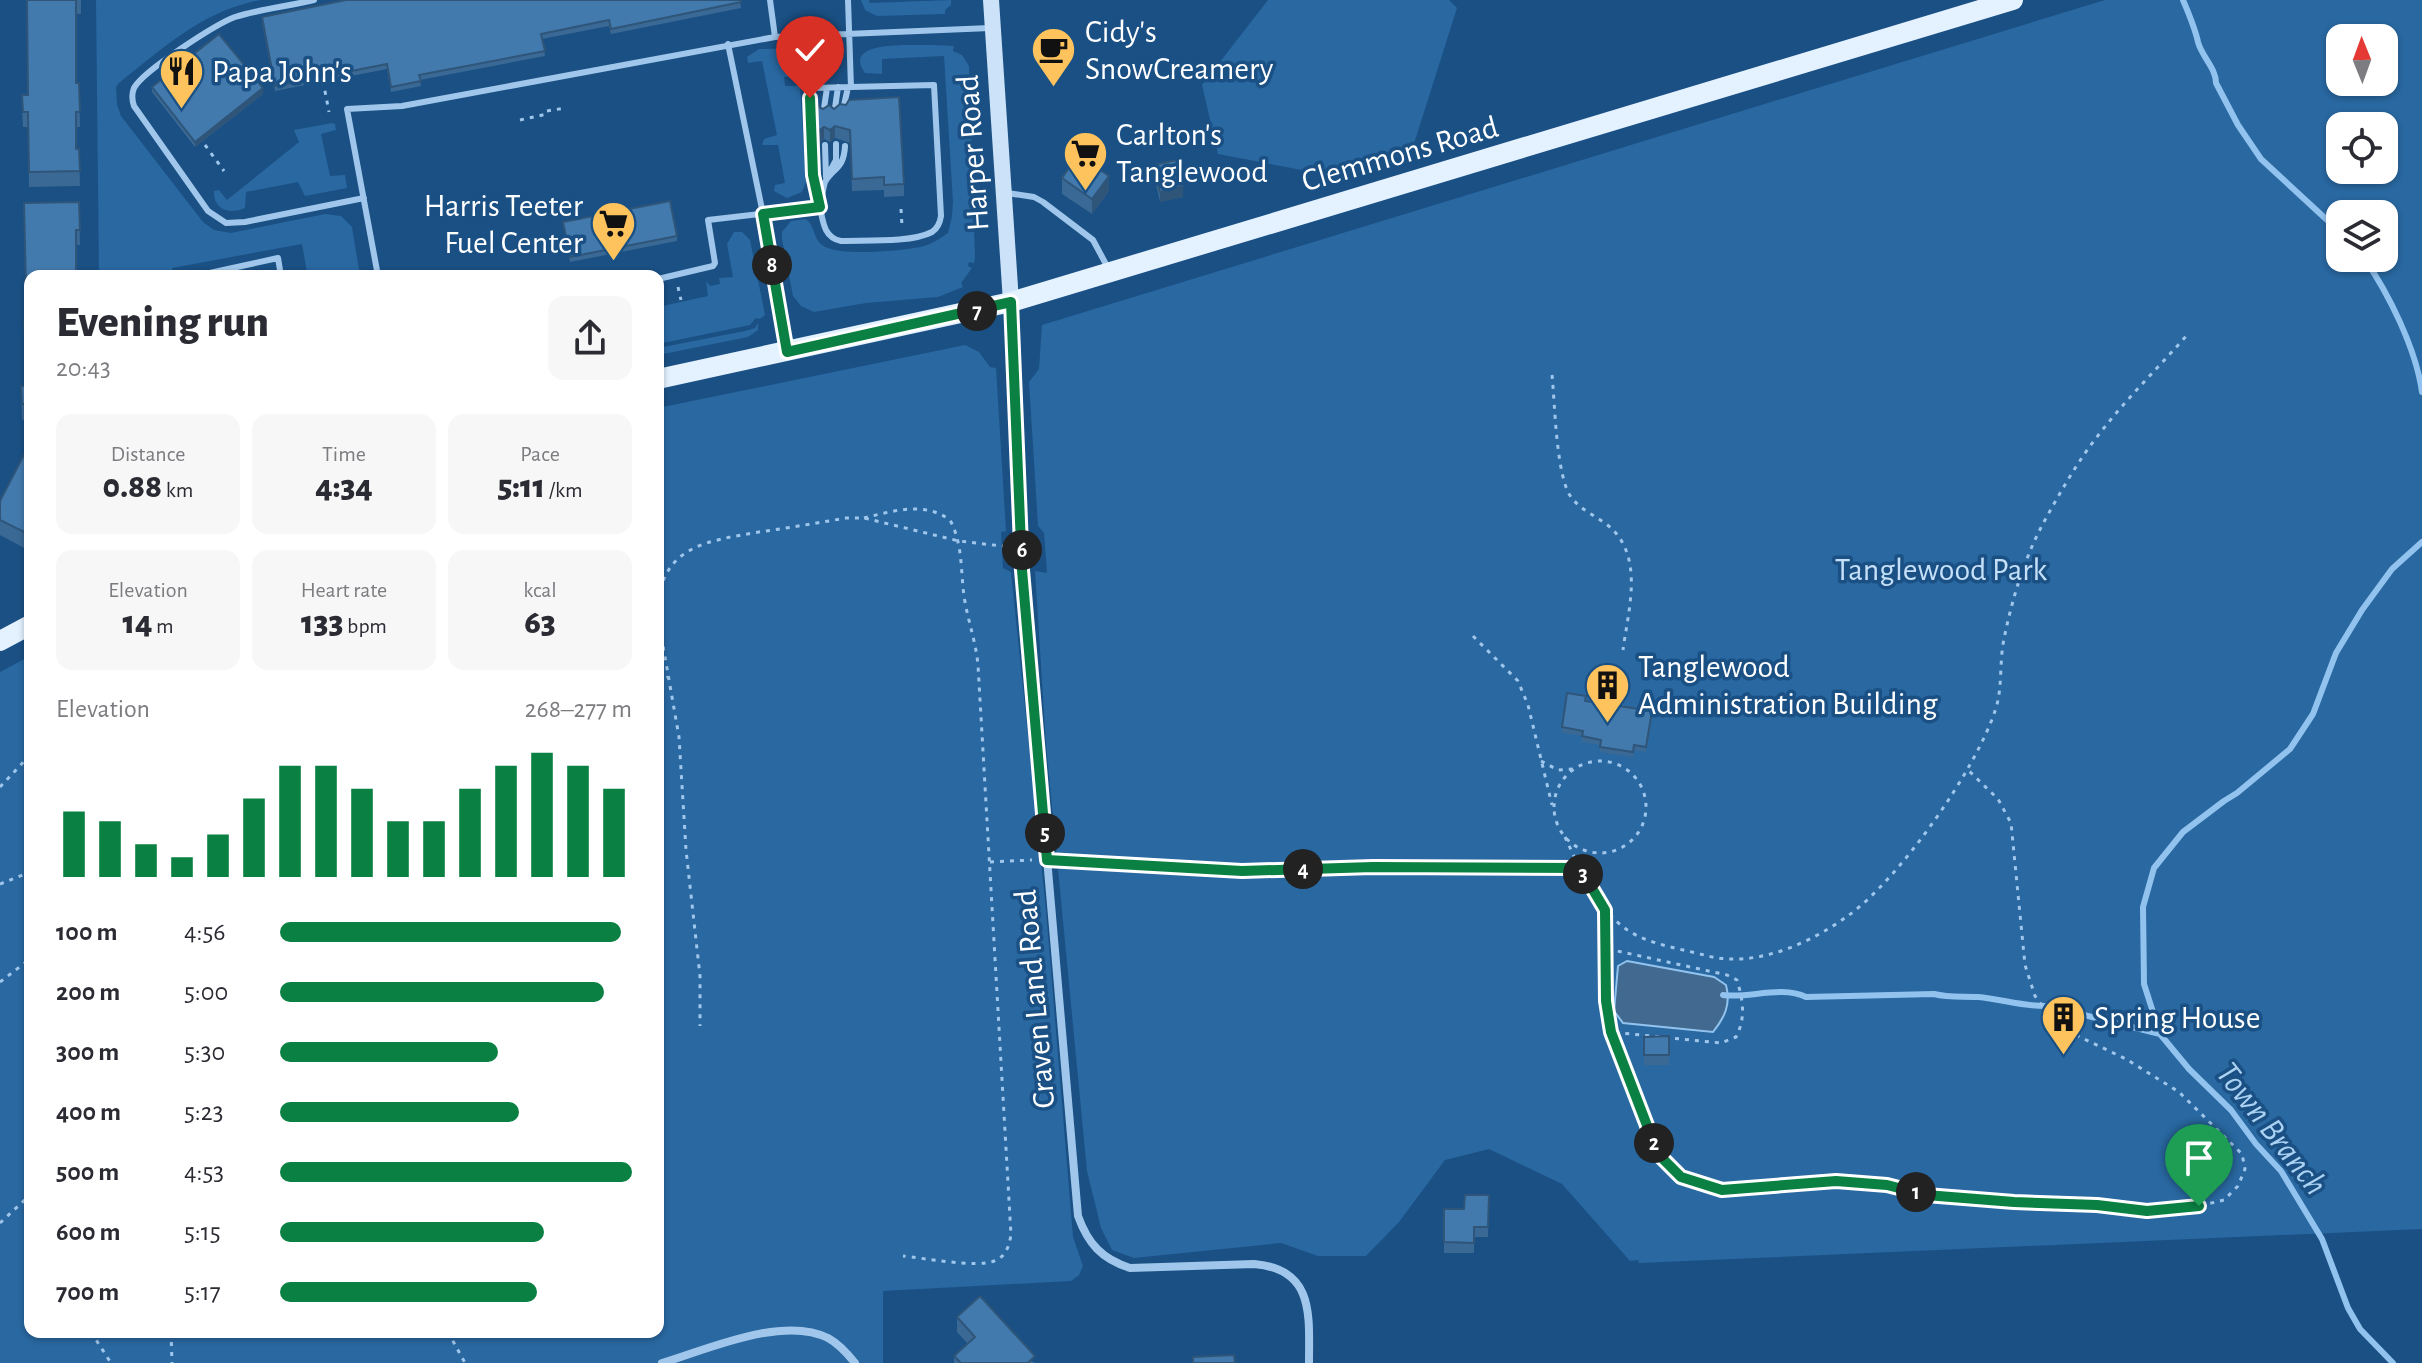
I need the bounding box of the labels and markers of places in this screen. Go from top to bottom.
pin [776,16,844,98]
place label: Cidy's SnowCreamery [1085,16,1274,85]
cafe icon: Cidy's SnowCreamery [1030,26,1078,89]
restaurant icon: Papa John's [157,48,205,111]
place label: Papa John's [212,56,352,88]
place label: Carlton's Tanglewood [1116,119,1268,188]
supermarket icon: Carlton's Tanglewood [1061,129,1109,192]
place label: Harris Teeter Fuel Center [424,190,584,259]
supermarket icon: Harris Teeter Fuel Center [590,200,638,263]
pin: 8 [752,245,792,285]
pin: 7 [957,291,997,331]
pin: 6 [1002,530,1042,570]
place label: Tanglewood Administration Building [1638,651,1938,720]
building icon: Tanglewood Administration Building [1583,661,1631,724]
pin: 5 [1025,813,1065,853]
pin: 4 [1283,849,1323,889]
pin: 3 [1563,854,1603,894]
building icon: Spring House [2039,994,2087,1057]
place label: Spring House [2094,1002,2260,1034]
pin: 2 [1634,1123,1674,1163]
pin [2165,1124,2233,1206]
pin: 1 [1896,1172,1936,1212]

